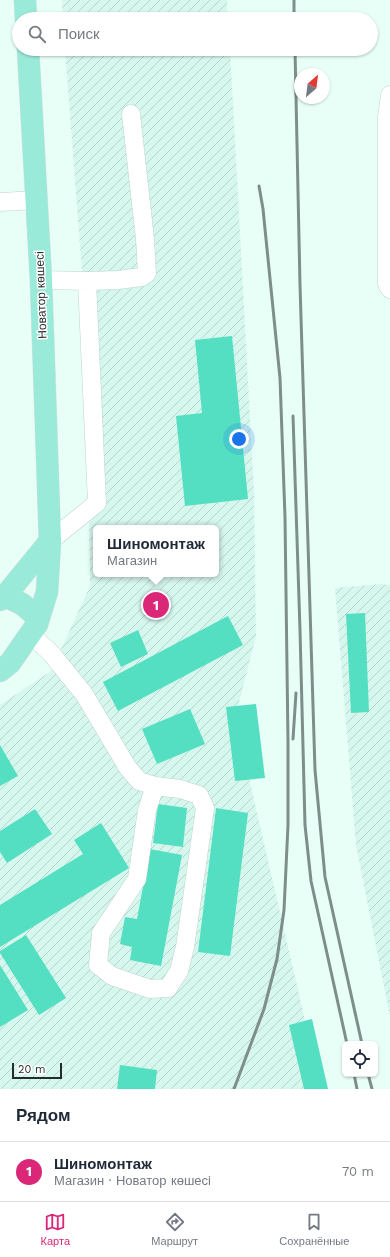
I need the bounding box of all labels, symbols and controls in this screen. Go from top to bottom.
search box [12,12,378,56]
icon: search [26,23,48,45]
text: Поиск [58,25,100,43]
north arrow [294,68,330,104]
street label: Новатор көшесі [32,251,50,339]
your location [229,429,249,449]
popup [93,525,219,577]
text: Шиномонтаж [107,535,205,553]
text: Магазин [107,553,157,568]
pin: 1 [143,590,169,620]
map controls [342,1041,378,1077]
button: locate [342,1041,378,1077]
scale bar [12,1061,62,1080]
text: 20 m [18,1063,46,1076]
text: Рядом [16,1105,71,1125]
text: Шиномонтаж [54,1155,152,1173]
text: 1 [26,1164,32,1179]
text: 70 m [342,1164,374,1179]
text: Магазин · Новатор көшесі [54,1173,211,1188]
tab: Карта [41,1211,70,1248]
tab: Маршрут [151,1211,198,1248]
tab: Сохранённые [279,1211,349,1248]

